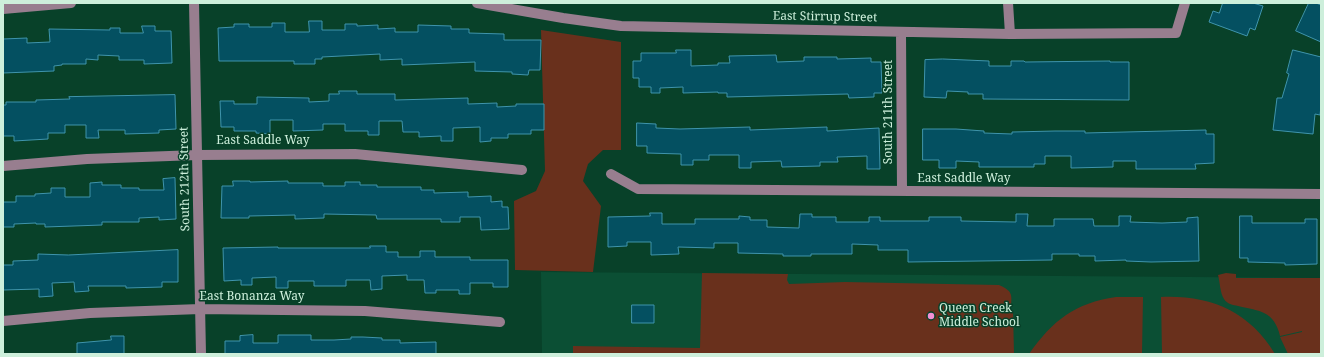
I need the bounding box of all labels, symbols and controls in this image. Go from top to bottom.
street label: East Stirrup Street [773,9,877,25]
street label: South 211th Street [882,60,896,164]
street label: South 212th Street [177,127,193,231]
street label: East Saddle Way [216,134,310,148]
street label: East Saddle Way [917,172,1011,186]
street label: East Bonanza Way [199,290,305,304]
place label: Queen Creek Middle School [939,302,1020,330]
marker: Queen Creek Middle School [926,311,936,321]

